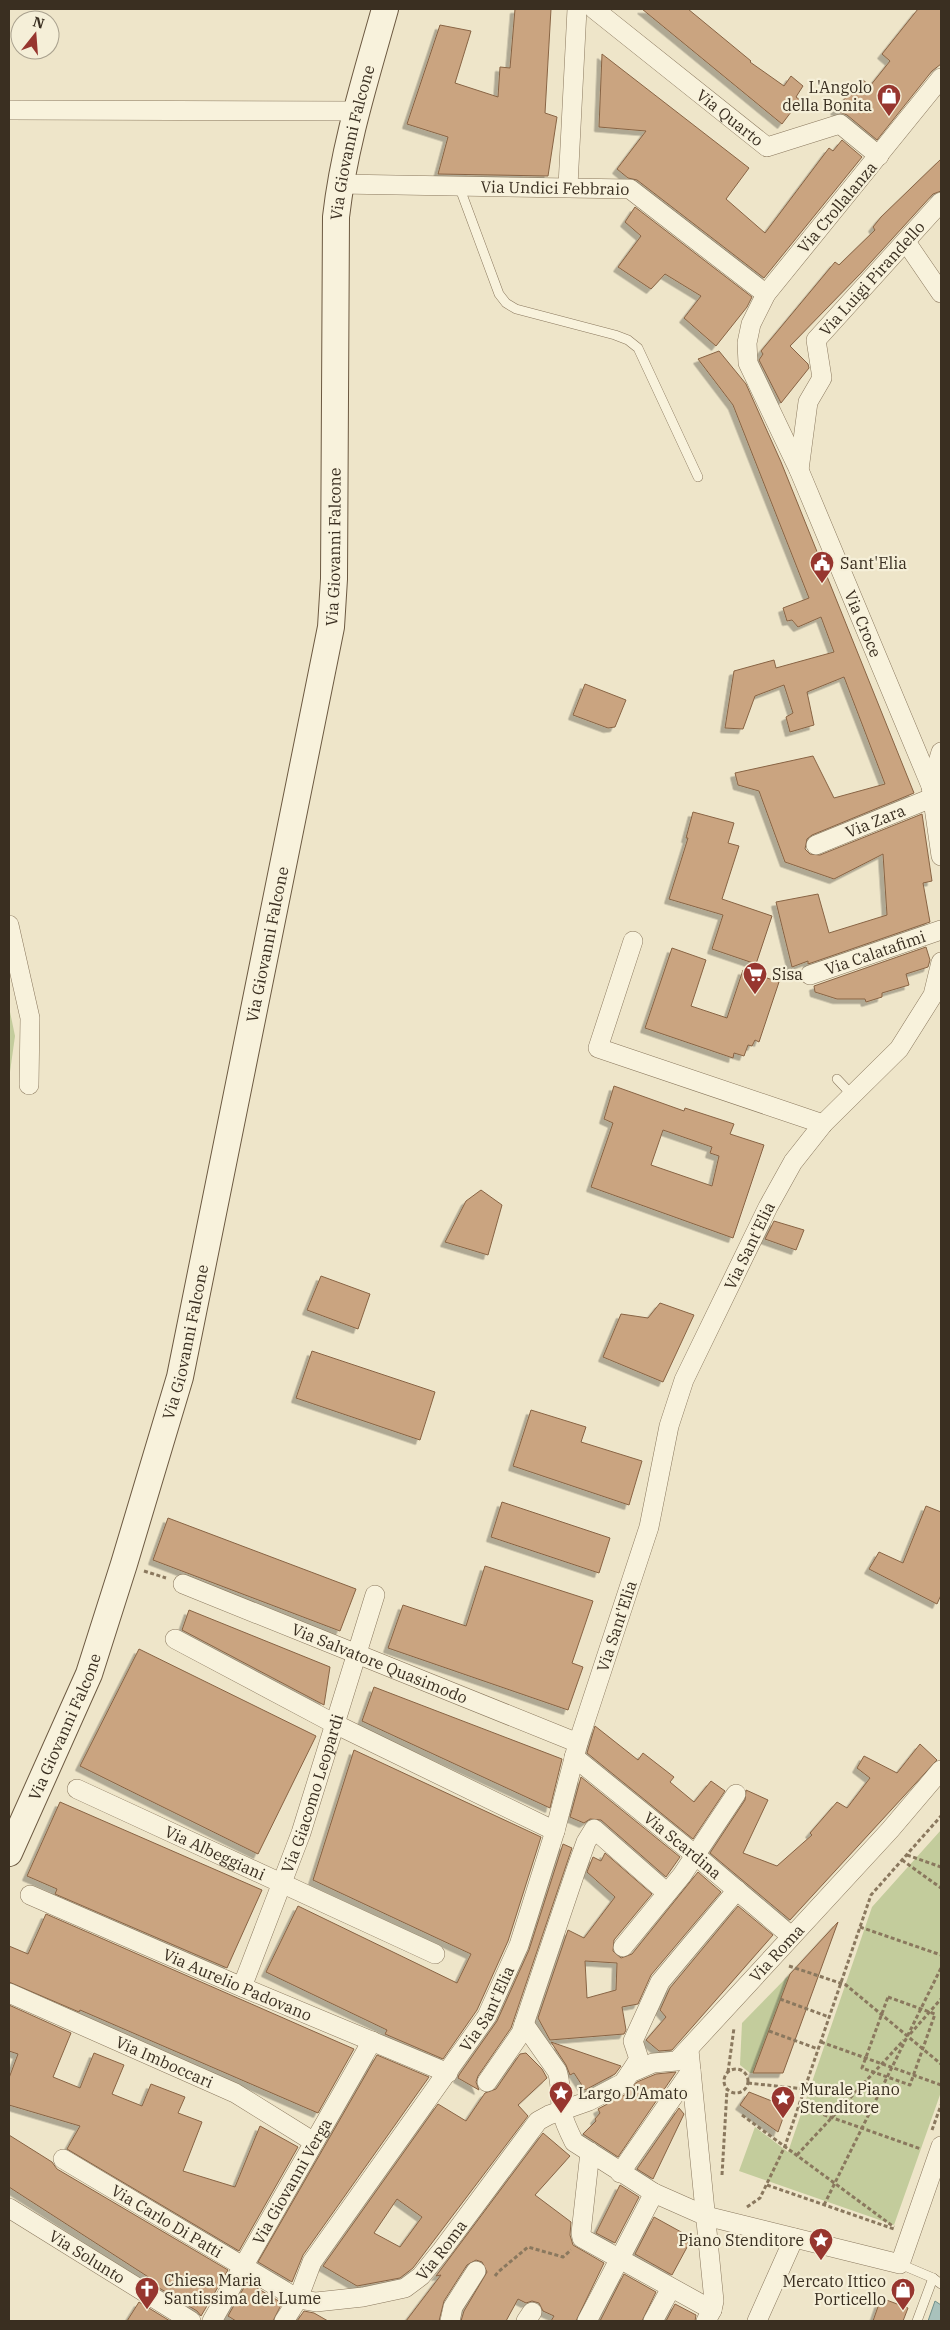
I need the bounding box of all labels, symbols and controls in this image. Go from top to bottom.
north arrow [10,10,60,60]
text: N [31,12,47,33]
street label: Via Giovanni Falcone [326,63,379,221]
place label: L'Angolo della Bonita [782,77,872,115]
shop icon: L'Angolo della Bonita [876,83,902,117]
street label: Via Quarto [693,85,767,150]
street label: Via Crollalanza [793,157,881,257]
street label: Via Undici Febbraio [480,176,629,199]
street label: Via Luigi Pirandello [815,217,929,340]
street label: Via Giovanni Falcone [321,468,345,627]
public building icon: Sant'Elia [809,550,835,584]
place label: Sant'Elia [840,553,907,573]
street label: Via Croce [840,587,886,660]
street label: Via Zara [843,800,908,842]
street label: Via Giovanni Falcone [242,865,293,1024]
street label: Via Calatafimi [822,926,928,979]
supermarket icon: Sisa [742,961,768,995]
place label: Sisa [772,964,803,984]
street label: Via Sant'Elia [720,1198,779,1293]
street label: Via Giovanni Falcone [158,1263,212,1422]
street label: Via Sant'Elia [592,1578,641,1674]
street label: Via Salvatore Quasimodo [289,1619,471,1708]
street label: Via Giovanni Falcone [24,1651,105,1803]
street label: Via Giacomo Leopardi [277,1712,347,1876]
street label: Via Scardina [640,1807,726,1883]
street label: Via Albeggiani [162,1821,268,1884]
street label: Via Roma [745,1920,808,1986]
street label: Via Aurelio Padovano [160,1944,315,2025]
street label: Via Sant'Elia [455,1962,518,2055]
street label: Via Imboccari [113,2031,216,2092]
place label: Murale Piano Stenditore [800,2079,900,2117]
place icon: Largo D'Amato [548,2080,574,2114]
place label: Largo D'Amato [578,2083,688,2103]
place icon: Murale Piano Stenditore [770,2085,796,2119]
street label: Via Giovanni Verga [248,2114,336,2248]
street label: Via Carlo Di Patti [108,2180,226,2262]
street label: Via Roma [412,2216,471,2284]
street label: Via Solunto [45,2225,129,2288]
place icon: Piano Stenditore [808,2227,834,2261]
place label: Piano Stenditore [678,2230,804,2250]
place label: Chiesa Maria Santissima del Lume [164,2270,321,2308]
place label: Mercato Ittico Porticello [782,2271,886,2309]
church icon: Chiesa Maria Santissima del Lume [134,2276,160,2310]
shop icon: Mercato Ittico Porticello [890,2277,916,2311]

